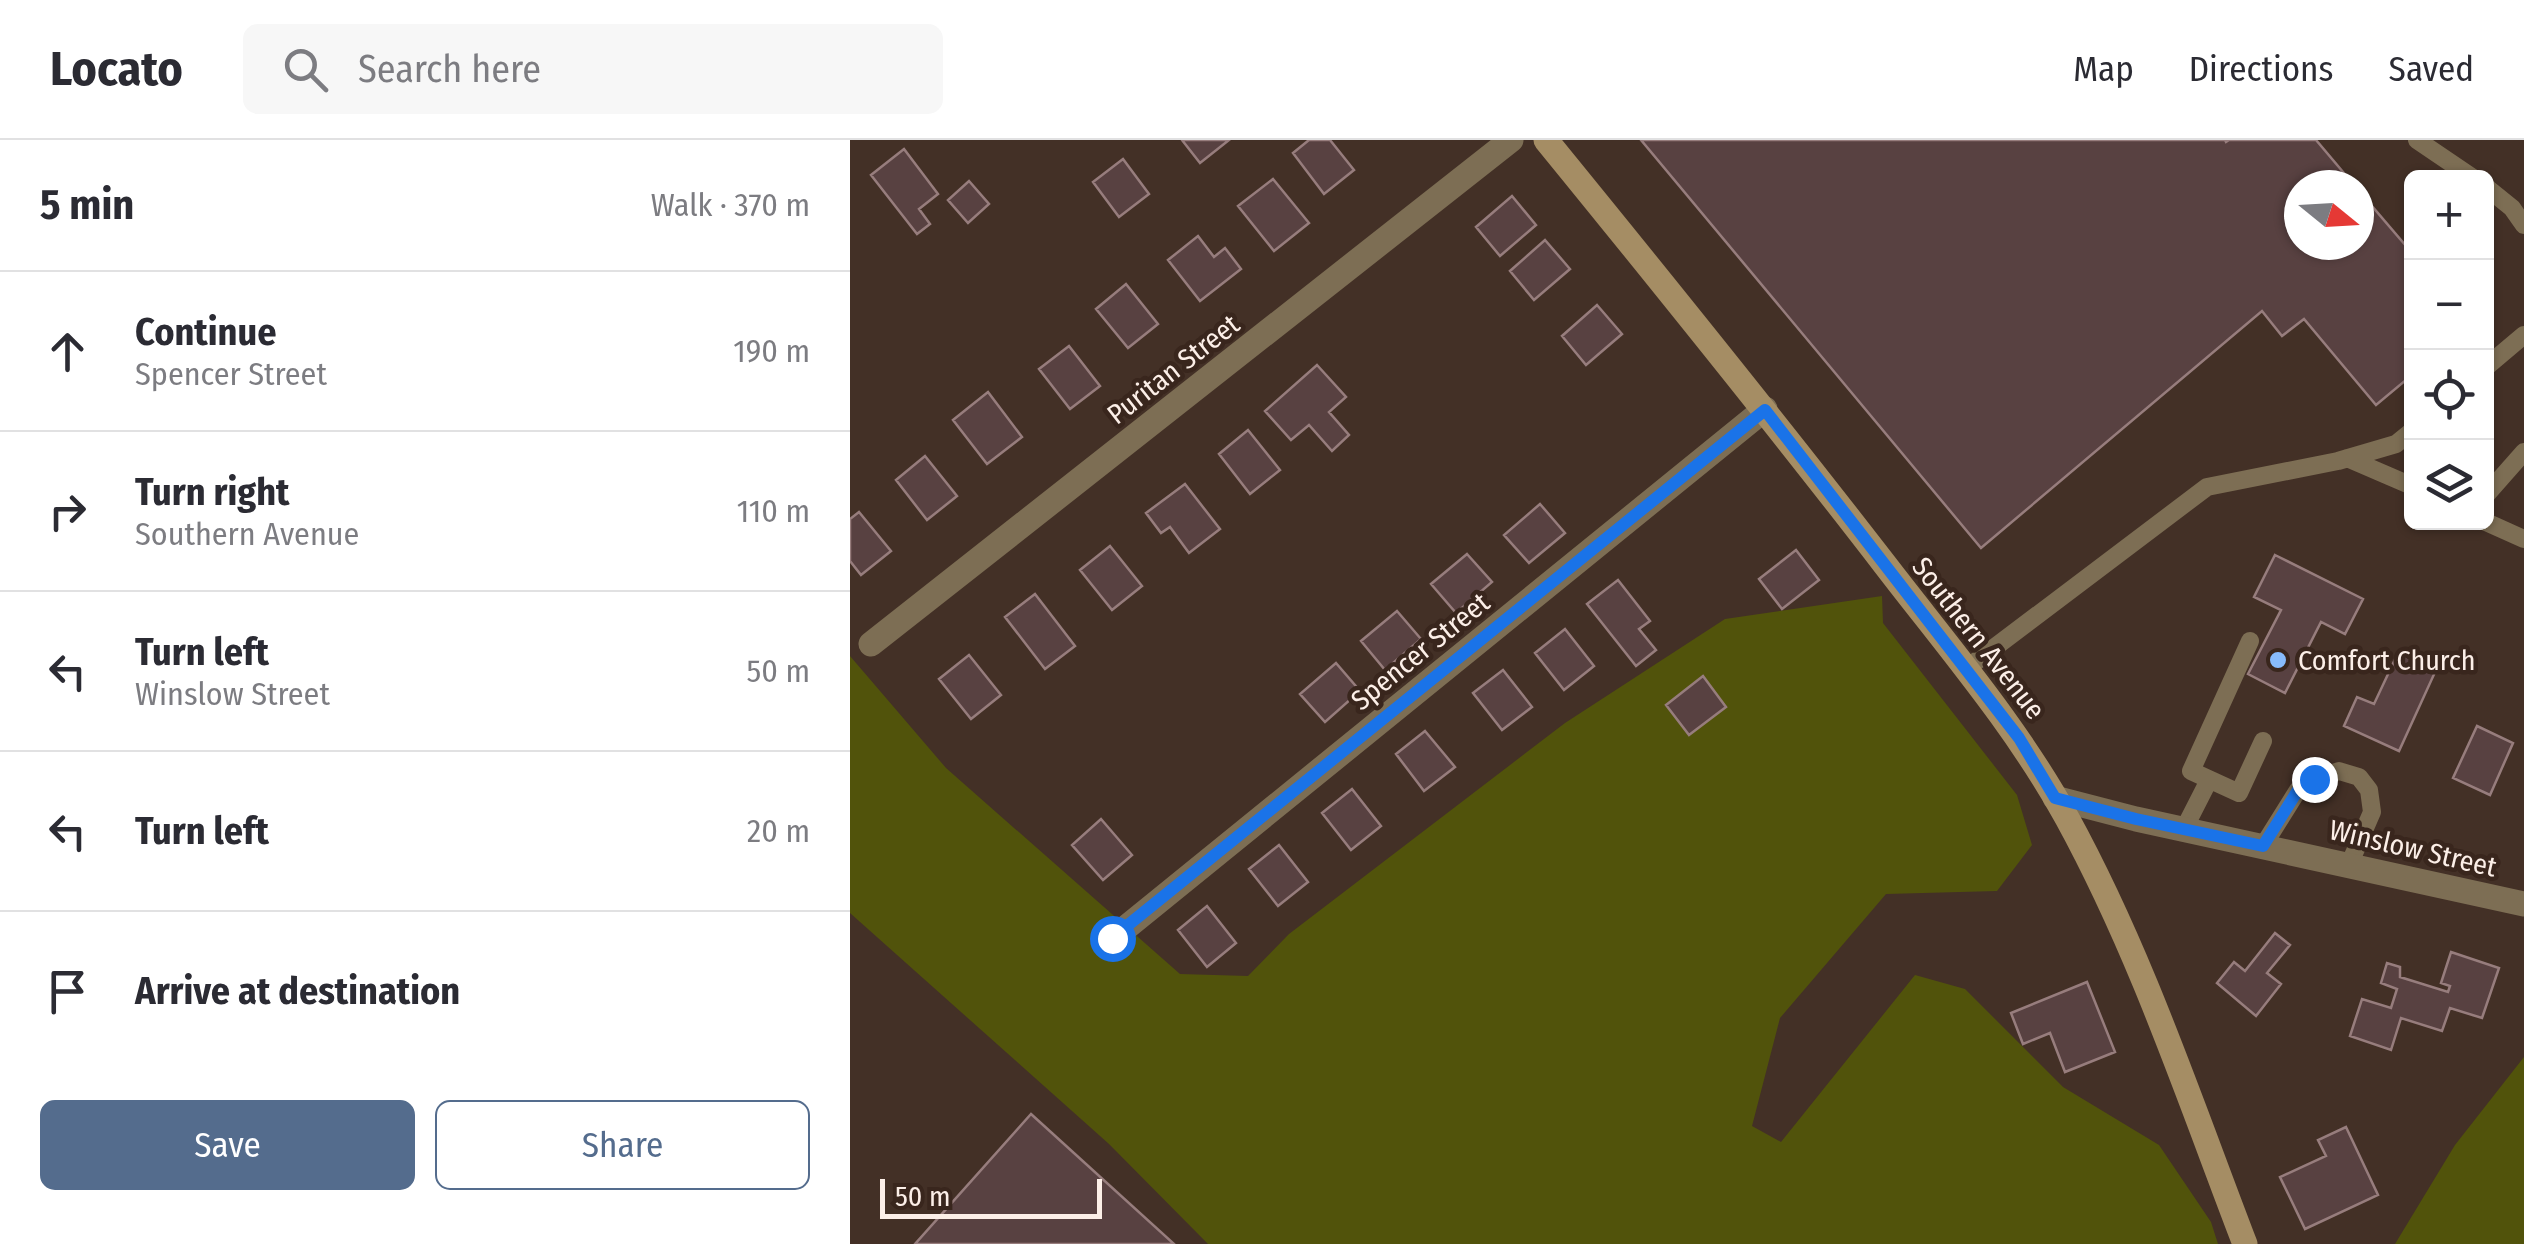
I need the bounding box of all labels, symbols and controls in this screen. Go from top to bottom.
search box [243,24,943,114]
text: Locato [50,40,183,98]
icon: search [278,42,333,97]
text: Search here [358,46,541,92]
text: Map [2073,48,2134,90]
text: Directions [2189,48,2334,90]
text: Saved [2389,48,2474,90]
north arrow [2284,170,2374,260]
map controls [2404,170,2494,530]
button: + [2404,170,2494,260]
text: 5 min [40,180,134,230]
text: Walk · 370 m [651,186,810,224]
button: − [2404,260,2494,350]
street label: Puritan Street [1101,307,1247,431]
text: Continue [135,309,276,355]
icon: ahead [40,324,95,379]
text: 190 m [733,332,810,370]
button: locate [2404,350,2494,440]
text: Spencer Street [135,355,327,393]
button: layers [2404,440,2494,530]
text: Turn right [135,469,289,515]
icon: right [40,484,95,539]
text: 110 m [737,492,810,530]
text: Southern Avenue [135,515,359,553]
street label: Southern Avenue [1905,551,2052,726]
street label: Spencer Street [1345,585,1497,717]
text: Turn left [135,629,269,675]
icon: left [40,644,95,699]
place label: Comfort Church [2298,644,2476,677]
marker: Comfort Church [2267,649,2289,671]
text: 50 m [747,652,810,690]
text: Winslow Street [135,675,330,713]
route end [2292,757,2338,803]
icon: left [40,804,95,859]
text: Turn left [135,808,269,854]
text: 20 m [747,812,810,850]
street label: Winslow Street [2326,813,2500,884]
route start [1090,916,1136,962]
icon: arrive [40,964,95,1019]
text: Arrive at destination [135,968,460,1014]
button: Save [40,1100,415,1190]
button: Share [435,1100,810,1190]
scale bar [880,1174,1102,1218]
text: 50 m [895,1180,951,1213]

